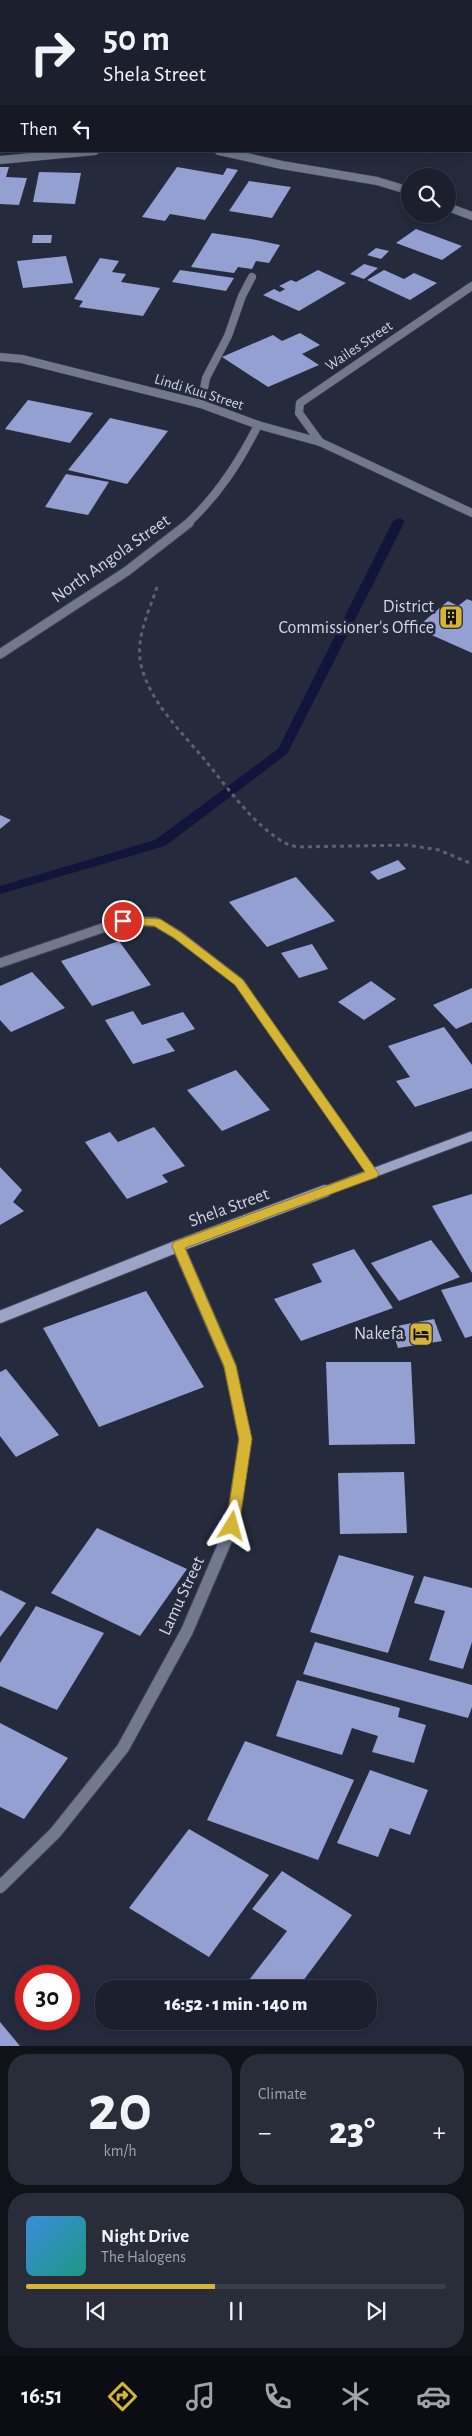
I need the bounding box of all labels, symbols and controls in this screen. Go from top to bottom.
icon: right [20,20,85,85]
text: 50 m [103,22,170,57]
text: Shela Street [103,63,206,85]
icon: left [68,115,96,143]
text: Then [20,120,58,139]
map controls [401,168,456,223]
button: search [401,168,456,223]
street label: Wailes Street [323,318,395,374]
street label: Lindi Kuu Street [153,371,246,413]
street label: North Angola Street [49,511,174,606]
place label: District Commissioner's Office [279,598,434,637]
building icon: District Commissioner's Office [438,604,464,630]
pin [102,900,144,942]
icon: arrive [109,907,137,935]
street label: Shela Street [186,1185,272,1231]
hotel icon: Nakefa [408,1321,434,1347]
place label: Nakefa [354,1325,404,1343]
position arrow [205,1499,257,1551]
street label: Lamu Street [156,1554,208,1638]
speed limit sign: 30 [15,1965,80,2030]
text: 16:52 · 1 min · 140 m [165,1995,307,2014]
text: 20 [88,2077,152,2142]
text: Climate [258,2086,307,2102]
text: 23° [329,2113,375,2151]
text: − [258,2119,271,2147]
text: + [433,2119,446,2147]
text: km/h [103,2143,137,2159]
text: Night Drive [101,2227,189,2246]
text: The Halogens [101,2249,186,2265]
icon: previous [82,2297,110,2325]
icon: pause [222,2297,250,2325]
icon: next [362,2297,390,2325]
icon: directions [105,2379,140,2414]
icon: music [183,2379,218,2414]
icon: phone [260,2379,295,2414]
icon: climate [338,2379,373,2414]
icon: car [416,2379,451,2414]
text: 16:51 [21,2385,62,2407]

